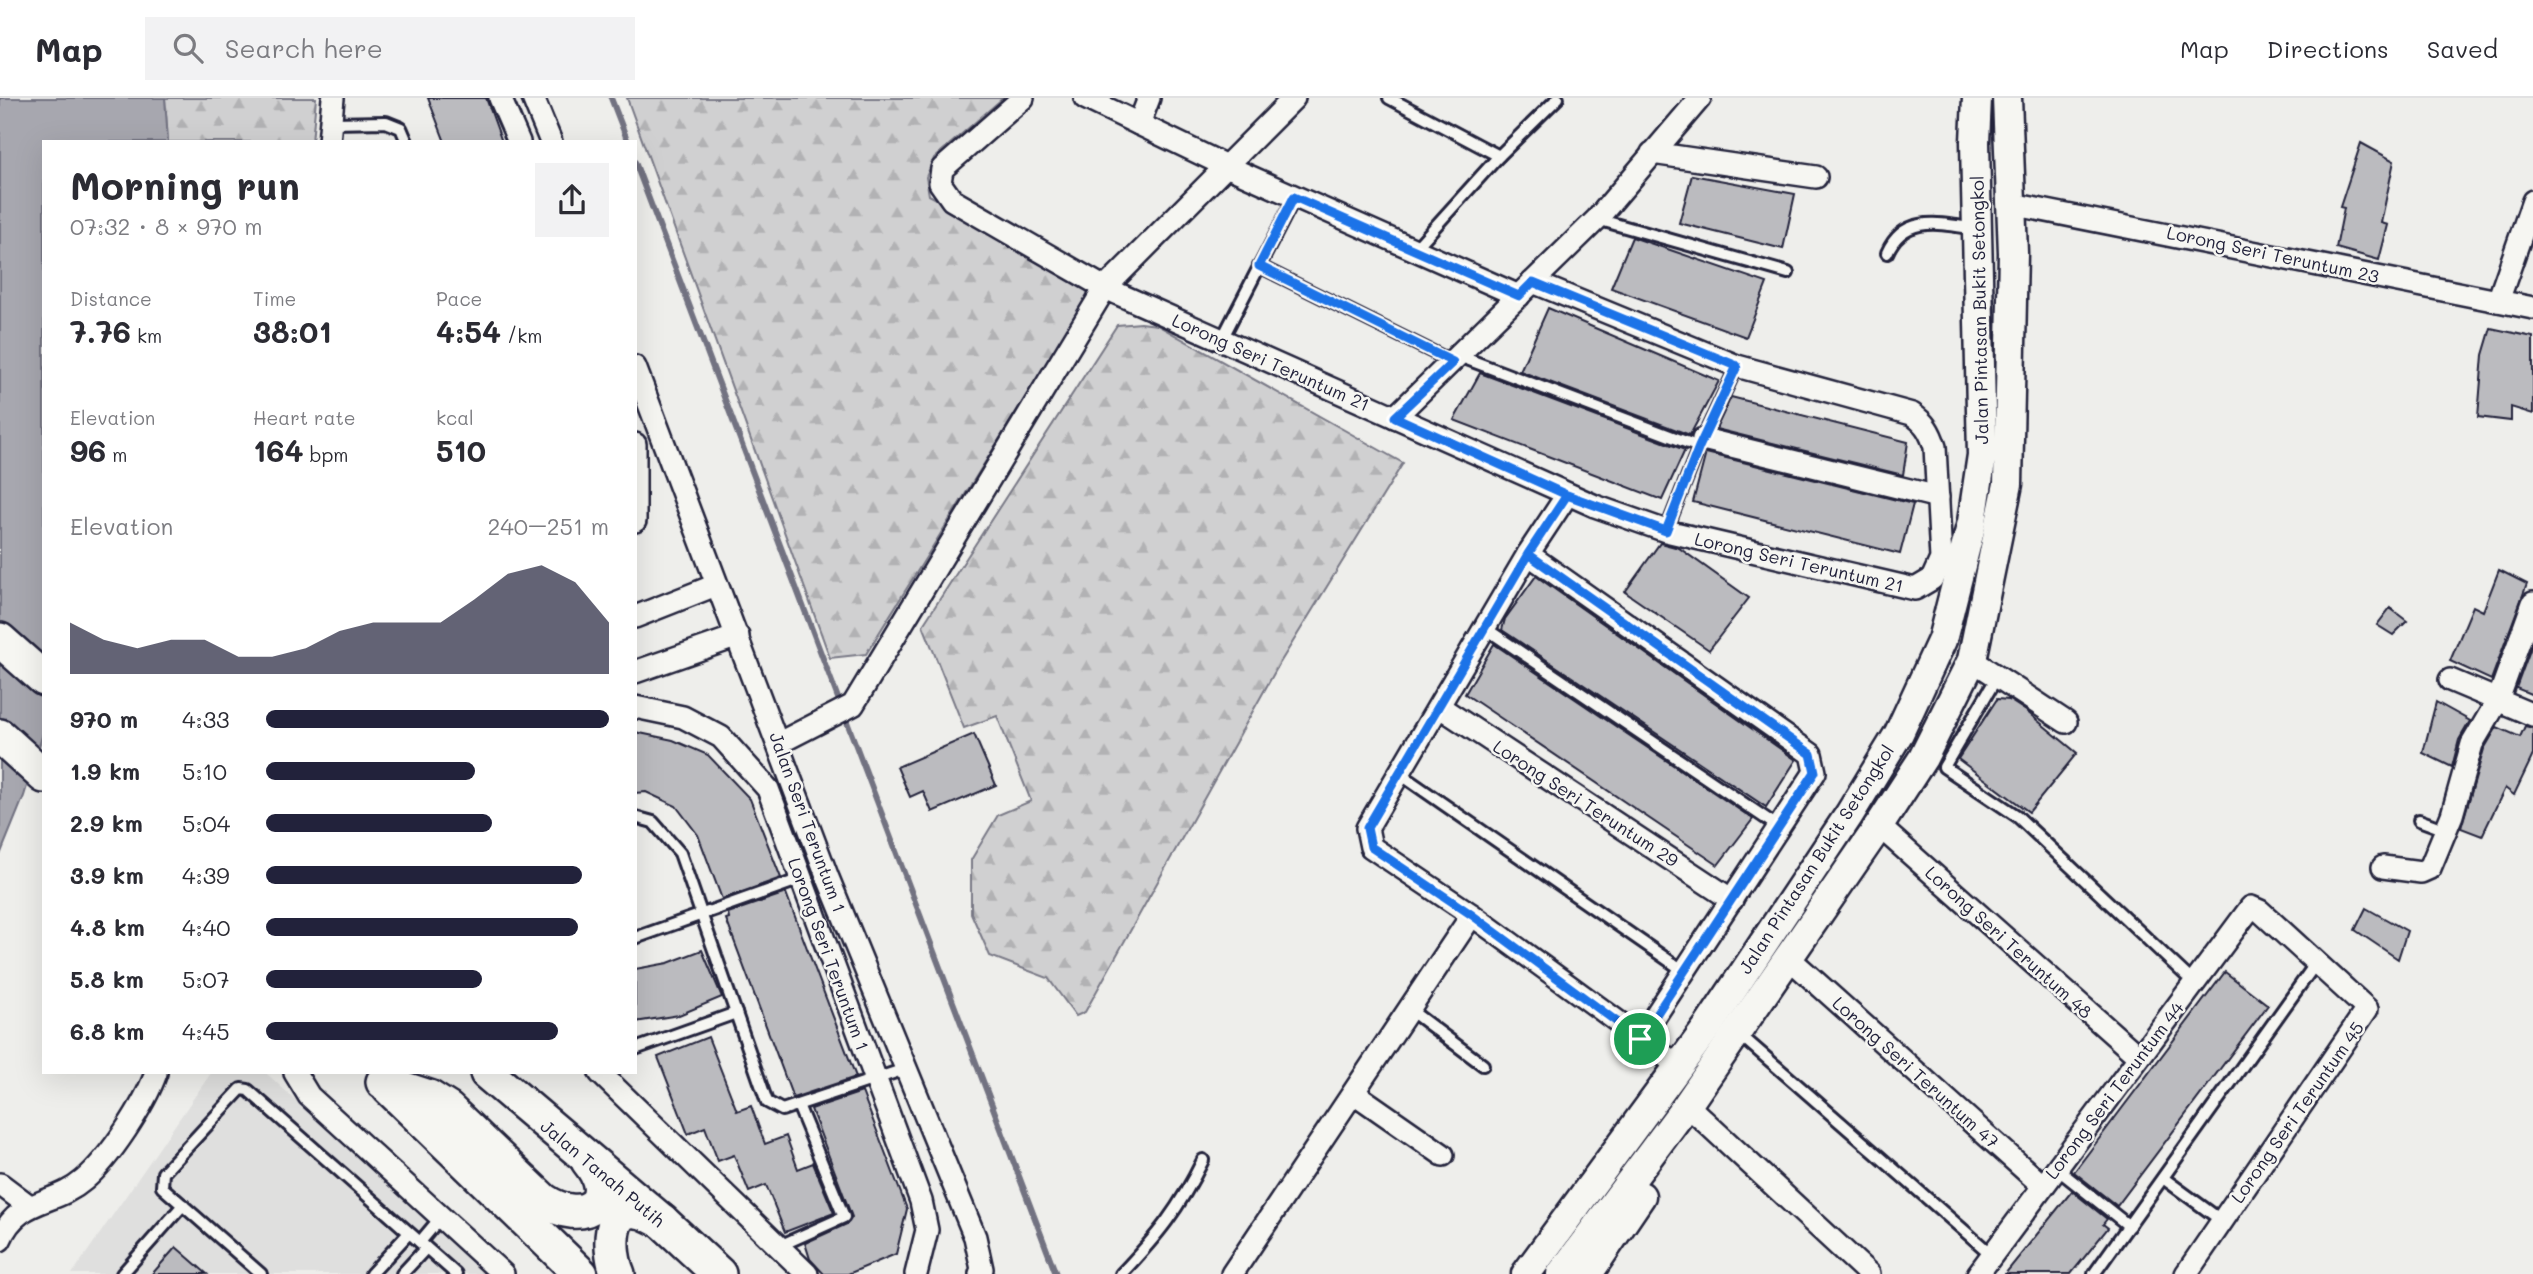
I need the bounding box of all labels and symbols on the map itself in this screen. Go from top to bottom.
street label: Jalan Pintasan Bukit Setongkol [1965,175,1993,445]
street label: Lorong Seri Teruntum 23 [2165,220,2381,288]
street label: Lorong Seri Teruntum 21 [1169,308,1373,416]
street label: Lorong Seri Teruntum 21 [1692,526,1906,598]
street label: Jalan Seri Teruntum 1 [764,729,852,915]
street label: Lorong Seri Teruntum 29 [1489,734,1683,872]
street label: Jalan Pintasan Bukit Setongkol [1733,740,1899,978]
street label: Lorong Seri Teruntum 1 [783,854,875,1054]
street label: Lorong Seri Teruntum 48 [1920,860,2098,1024]
street label: Lorong Seri Teruntum 47 [1828,991,2004,1153]
street label: Lorong Seri Teruntum 44 [2039,996,2189,1184]
pin [1610,1009,1670,1069]
street label: Lorong Seri Teruntum 45 [2225,1016,2369,1208]
street label: Jalan Tanah Putih [536,1114,670,1232]

